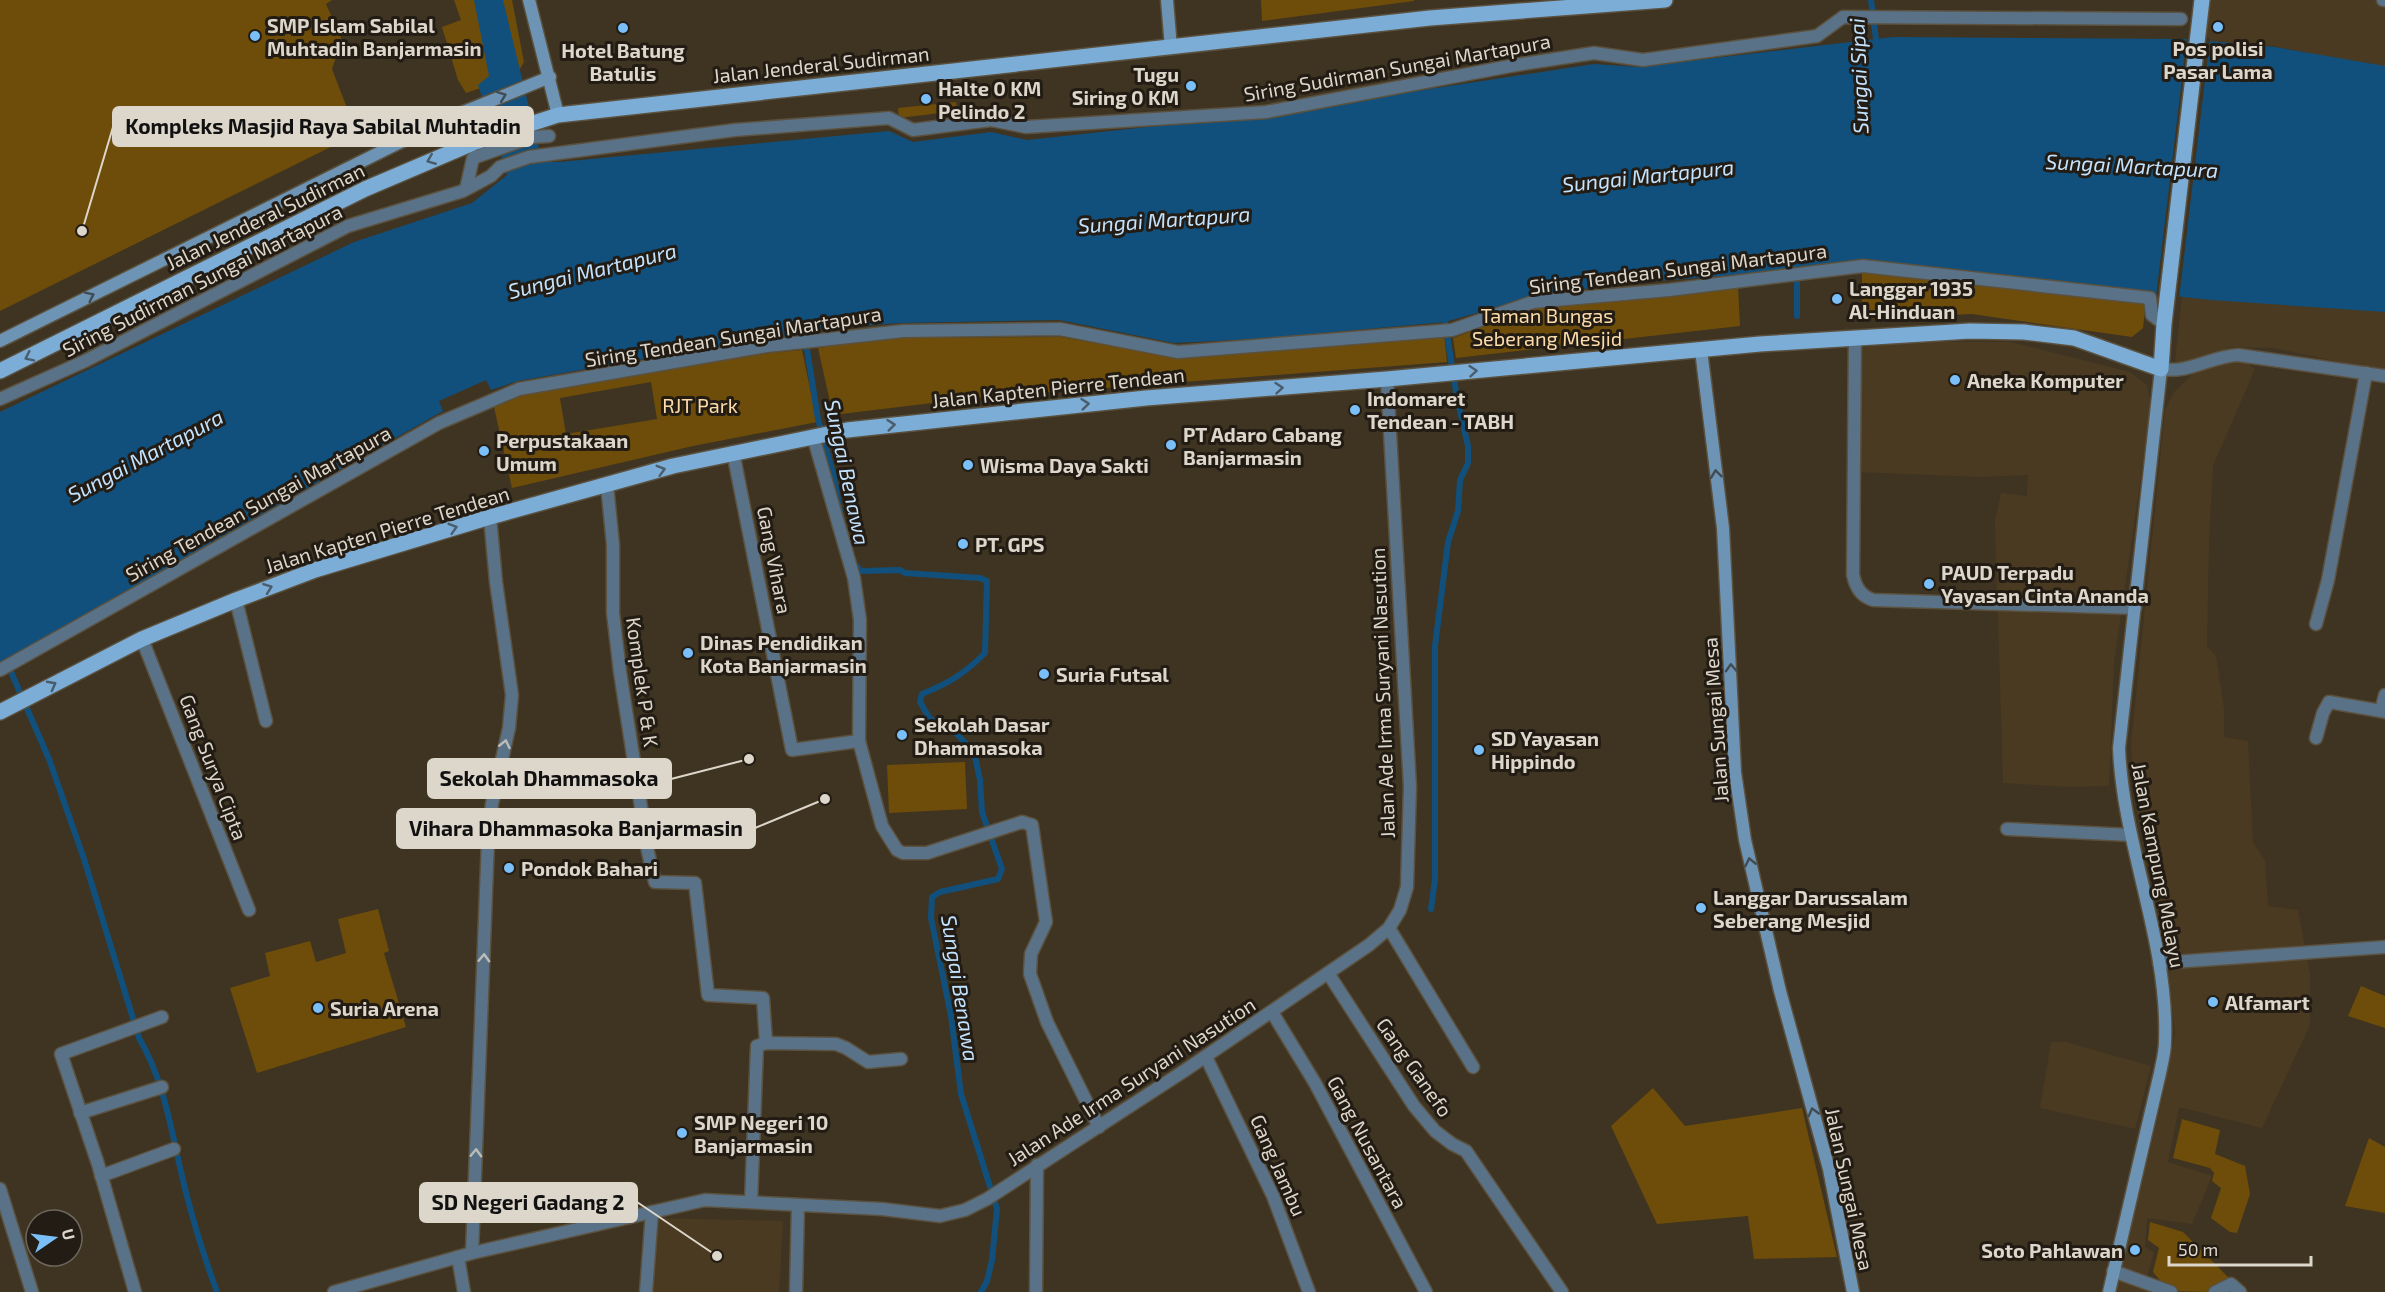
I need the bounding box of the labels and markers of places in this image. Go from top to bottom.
place label: SMP Islam Sabilal Muhtadin Banjarmasin [267,13,481,60]
marker: Pos polisi Pasar Lama [2211,20,2225,34]
marker: Hotel Batung Batulis [616,21,630,35]
marker: SMP Islam Sabilal Muhtadin Banjarmasin [248,29,262,43]
place label: Pos polisi Pasar Lama [2163,36,2273,83]
place label: Hotel Batung Batulis [561,38,685,85]
place label: Tugu Siring 0 KM [1072,62,1179,109]
place label: Halte 0 KM Pelindo 2 [938,76,1041,123]
marker: Tugu Siring 0 KM [1184,79,1198,93]
marker: Halte 0 KM Pelindo 2 [919,92,933,106]
callout: Kompleks Masjid Raya Sabilal Muhtadin [113,107,533,146]
place label: Langgar 1935 Al-Hinduan [1849,276,1973,323]
marker: Langgar 1935 Al-Hinduan [1830,292,1844,306]
place label: Aneka Komputer [1967,368,2124,392]
marker: Aneka Komputer [1948,373,1962,387]
place label: Indomaret Tendean - TABH [1367,386,1514,433]
marker: Indomaret Tendean - TABH [1348,403,1362,417]
place label: PT Adaro Cabang Banjarmasin [1183,422,1342,469]
place label: Perpustakaan Umum [496,428,628,475]
marker: PT Adaro Cabang Banjarmasin [1164,438,1178,452]
marker: Perpustakaan Umum [477,444,491,458]
place label: Wisma Daya Sakti [980,453,1149,478]
marker: Wisma Daya Sakti [961,458,975,472]
place label: PT. GPS [975,532,1045,556]
marker: PT. GPS [956,537,970,551]
place label: PAUD Terpadu Yayasan Cinta Ananda [1941,560,2149,608]
marker: PAUD Terpadu Yayasan Cinta Ananda [1922,577,1936,591]
place label: Dinas Pendidikan Kota Banjarmasin [700,630,867,677]
marker: Dinas Pendidikan Kota Banjarmasin [681,646,695,660]
place label: Suria Futsal [1056,662,1169,686]
marker: Suria Futsal [1037,667,1051,681]
place label: Sekolah Dasar Dhammasoka [914,712,1050,759]
place label: SD Yayasan Hippindo [1491,726,1599,773]
marker: Sekolah Dasar Dhammasoka [895,728,909,742]
marker: SD Yayasan Hippindo [1472,743,1486,757]
callout: Sekolah Dhammasoka [428,759,671,798]
callout: Vihara Dhammasoka Banjarmasin [397,809,755,848]
place label: Pondok Bahari [521,856,658,880]
marker: Pondok Bahari [502,861,516,875]
place label: Langgar Darussalam Seberang Mesjid [1713,885,1908,932]
marker: Langgar Darussalam Seberang Mesjid [1694,901,1708,915]
place label: Alfamart [2225,990,2310,1014]
marker: Alfamart [2206,995,2220,1009]
place label: Suria Arena [330,996,439,1020]
marker: Suria Arena [311,1001,325,1015]
place label: SMP Negeri 10 Banjarmasin [694,1110,829,1157]
marker: SMP Negeri 10 Banjarmasin [675,1126,689,1140]
callout: SD Negeri Gadang 2 [420,1183,637,1222]
place label: Soto Pahlawan [1981,1238,2123,1262]
marker: Soto Pahlawan [2128,1243,2142,1257]

